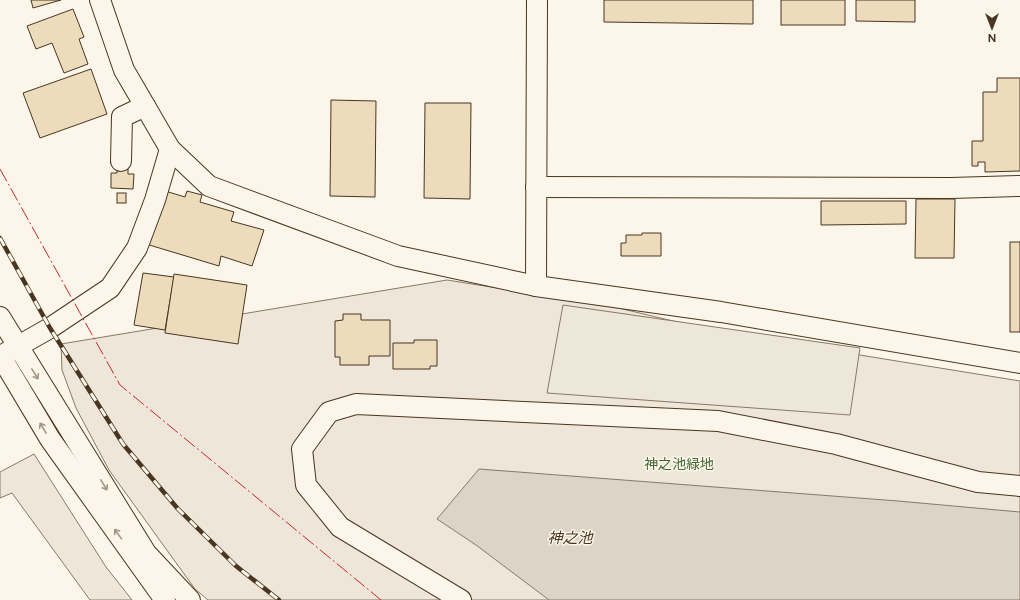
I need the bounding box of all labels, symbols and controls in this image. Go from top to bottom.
north arrow [972,8,1012,48]
text: N [988,31,996,44]
one-way arrow [32,368,40,380]
one-way arrow [39,422,47,434]
park label: 神之池緑地 [644,456,714,473]
one-way arrow [100,479,108,490]
one-way arrow [114,529,122,540]
water label: 神之池 [547,529,594,547]

